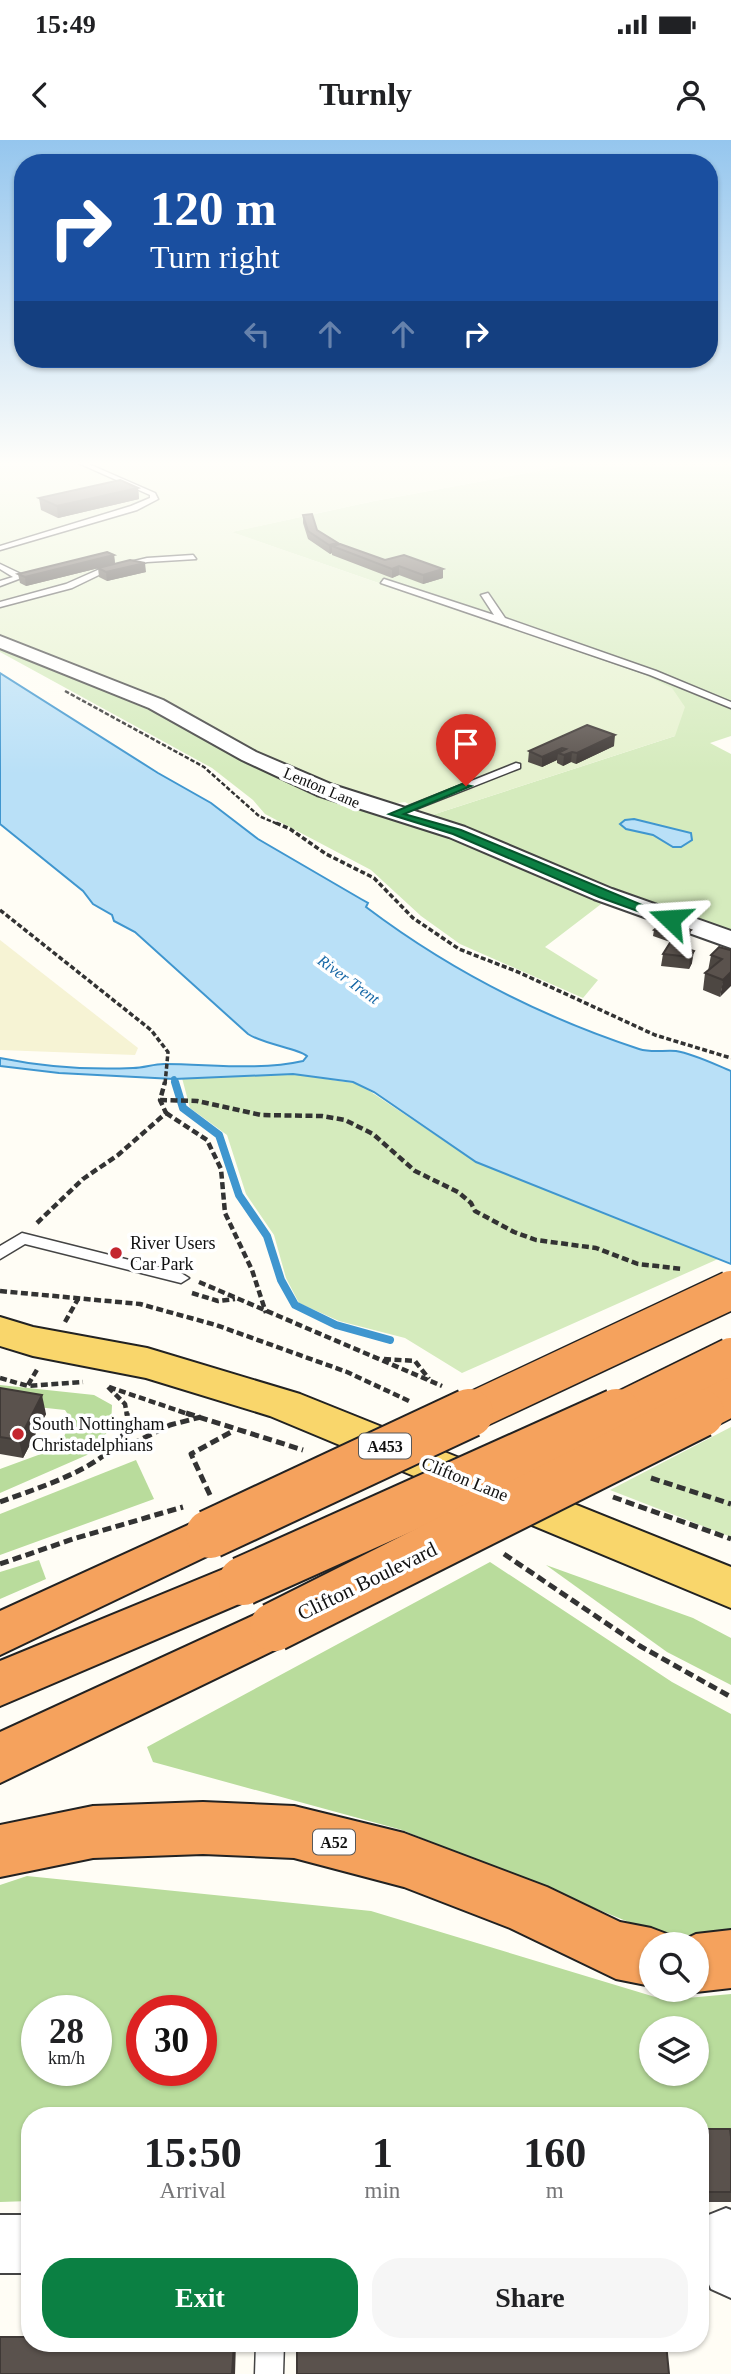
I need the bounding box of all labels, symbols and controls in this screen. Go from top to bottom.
text: 15:49 [35,10,96,39]
icon: back [21,76,59,114]
text: Turnly [319,76,412,112]
icon: person [672,76,710,114]
text: 120 m [150,181,277,236]
icon: right [35,182,126,273]
text: Turn right [150,239,280,275]
icon: left [238,315,276,353]
icon: ahead [311,315,349,353]
icon: ahead [384,315,422,353]
icon: right [457,315,495,353]
pin [436,714,496,786]
icon: arrive [447,725,485,763]
street label: Lenton Lane [281,764,363,811]
position arrow [633,882,707,956]
water label: River Trent [314,951,383,1008]
place label: River Users Car Park [130,1233,215,1274]
marker: River Users Car Park [108,1245,124,1261]
place label: South Nottingham Christadelphians [32,1414,165,1455]
marker: South Nottingham Christadelphians [10,1426,26,1442]
road number: A453 [359,1434,411,1458]
street label: Clifton Lane [419,1453,511,1505]
street label: Clifton Boulevard [293,1537,441,1625]
road number: A52 [313,1830,355,1854]
map controls [639,1932,709,2086]
button: search [639,1932,709,2002]
speed limit sign: 30 [126,1995,217,2086]
text: 28 [49,2012,84,2051]
button: layers [639,2016,709,2086]
text: km/h [48,2048,85,2068]
text: 15:50 [144,2130,242,2176]
text: 1 [372,2130,393,2176]
text: 160 [523,2130,586,2176]
text: Arrival [160,2178,226,2203]
text: min [365,2178,400,2203]
text: m [546,2178,564,2203]
button: Exit [42,2258,358,2338]
button: Share [372,2258,688,2338]

